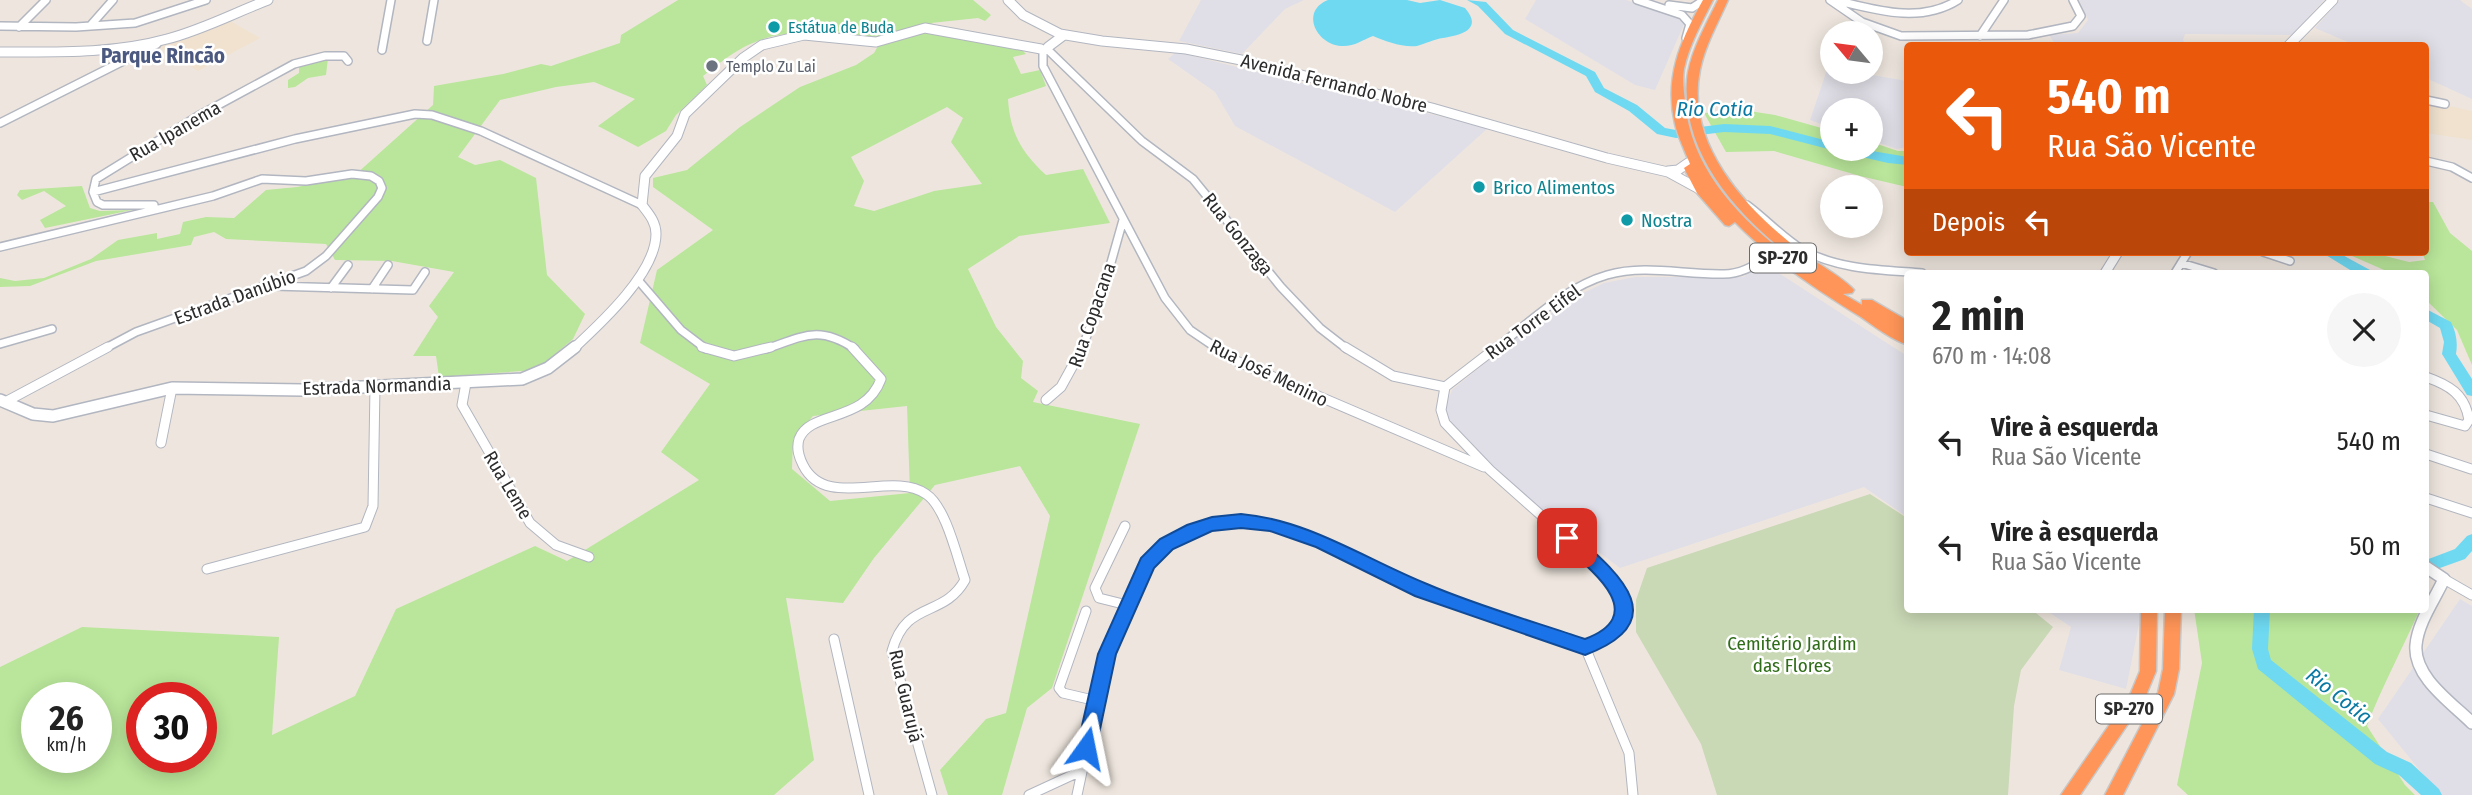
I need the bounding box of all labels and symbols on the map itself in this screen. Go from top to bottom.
place label: Estátua de Buda [788,18,894,37]
marker: Estátua de Buda [766,19,782,35]
north arrow [1820,21,1883,84]
district label: Parque Rincão [101,43,225,69]
street label: Avenida Fernando Nobre [1238,49,1430,117]
place label: Templo Zu Lai [726,57,816,76]
marker: Templo Zu Lai [704,58,720,74]
street label: Rua Ipanema [125,96,225,166]
water label: Rio Cotia [1677,96,1753,122]
place label: Brico Alimentos [1493,176,1615,199]
marker: Brico Alimentos [1471,179,1487,195]
street label: Rua Gonzaga [1198,188,1278,280]
place label: Nostra [1641,209,1692,232]
marker: Nostra [1619,212,1635,228]
road number: SP-270 [1750,244,1816,272]
street label: Rua Copacana [1063,260,1121,370]
street label: Estrada Danúbio [171,264,299,330]
street label: Rua Torre Eifel [1481,280,1585,364]
street label: Rua José Menino [1206,334,1332,412]
street label: Estrada Normandia [302,372,452,400]
street label: Rua Leme [479,447,537,523]
pin [1537,508,1597,568]
park label: Cemitério Jardim das Flores [1727,632,1857,677]
street label: Rua Guarujá [884,647,928,745]
water label: Rio Cotia [2301,662,2377,730]
speed limit sign: 30 [126,682,217,773]
road number: SP-270 [2096,694,2162,724]
position arrow [1049,711,1123,785]

